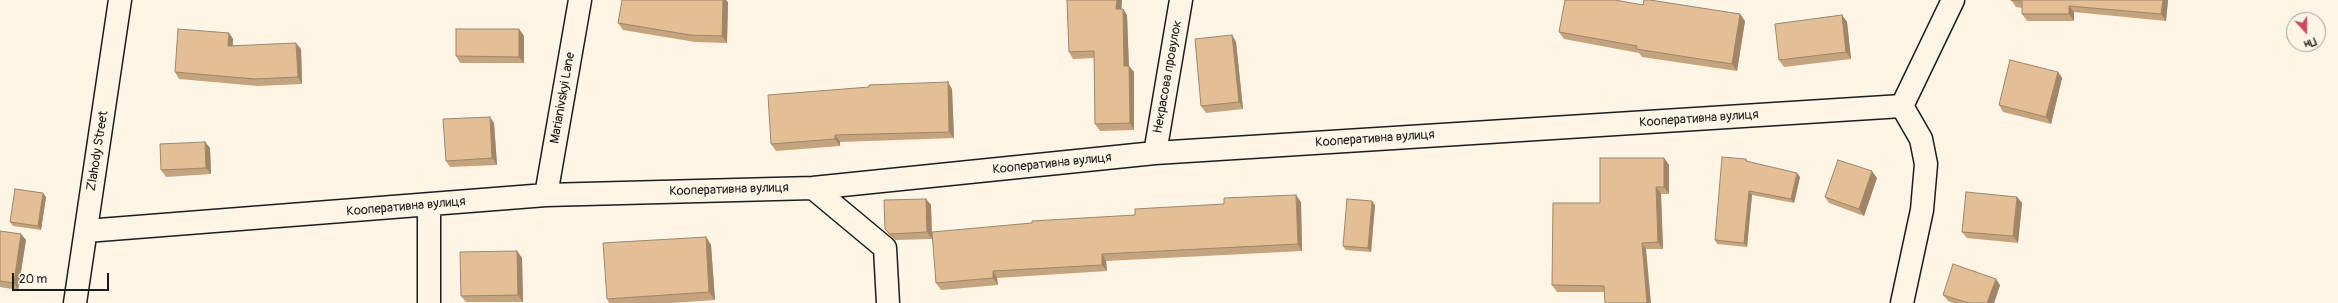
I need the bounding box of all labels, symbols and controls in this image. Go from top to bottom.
north arrow [2286,12,2326,52]
street label: Некрасова провулок [1150,19,1186,135]
text: Пн [2302,35,2318,51]
street label: Marianivskyi Lane [547,51,579,145]
street label: Кооперативна вулиця [1639,107,1759,131]
street label: Zlahody Street [84,110,112,192]
street label: Кооперативна вулиця [1315,127,1435,151]
street label: Кооперативна вулиця [992,150,1112,178]
street label: Кооперативна вулиця [669,180,789,200]
street label: Кооперативна вулиця [346,194,466,220]
scale bar [14,265,111,291]
text: 20 m [19,272,47,287]

